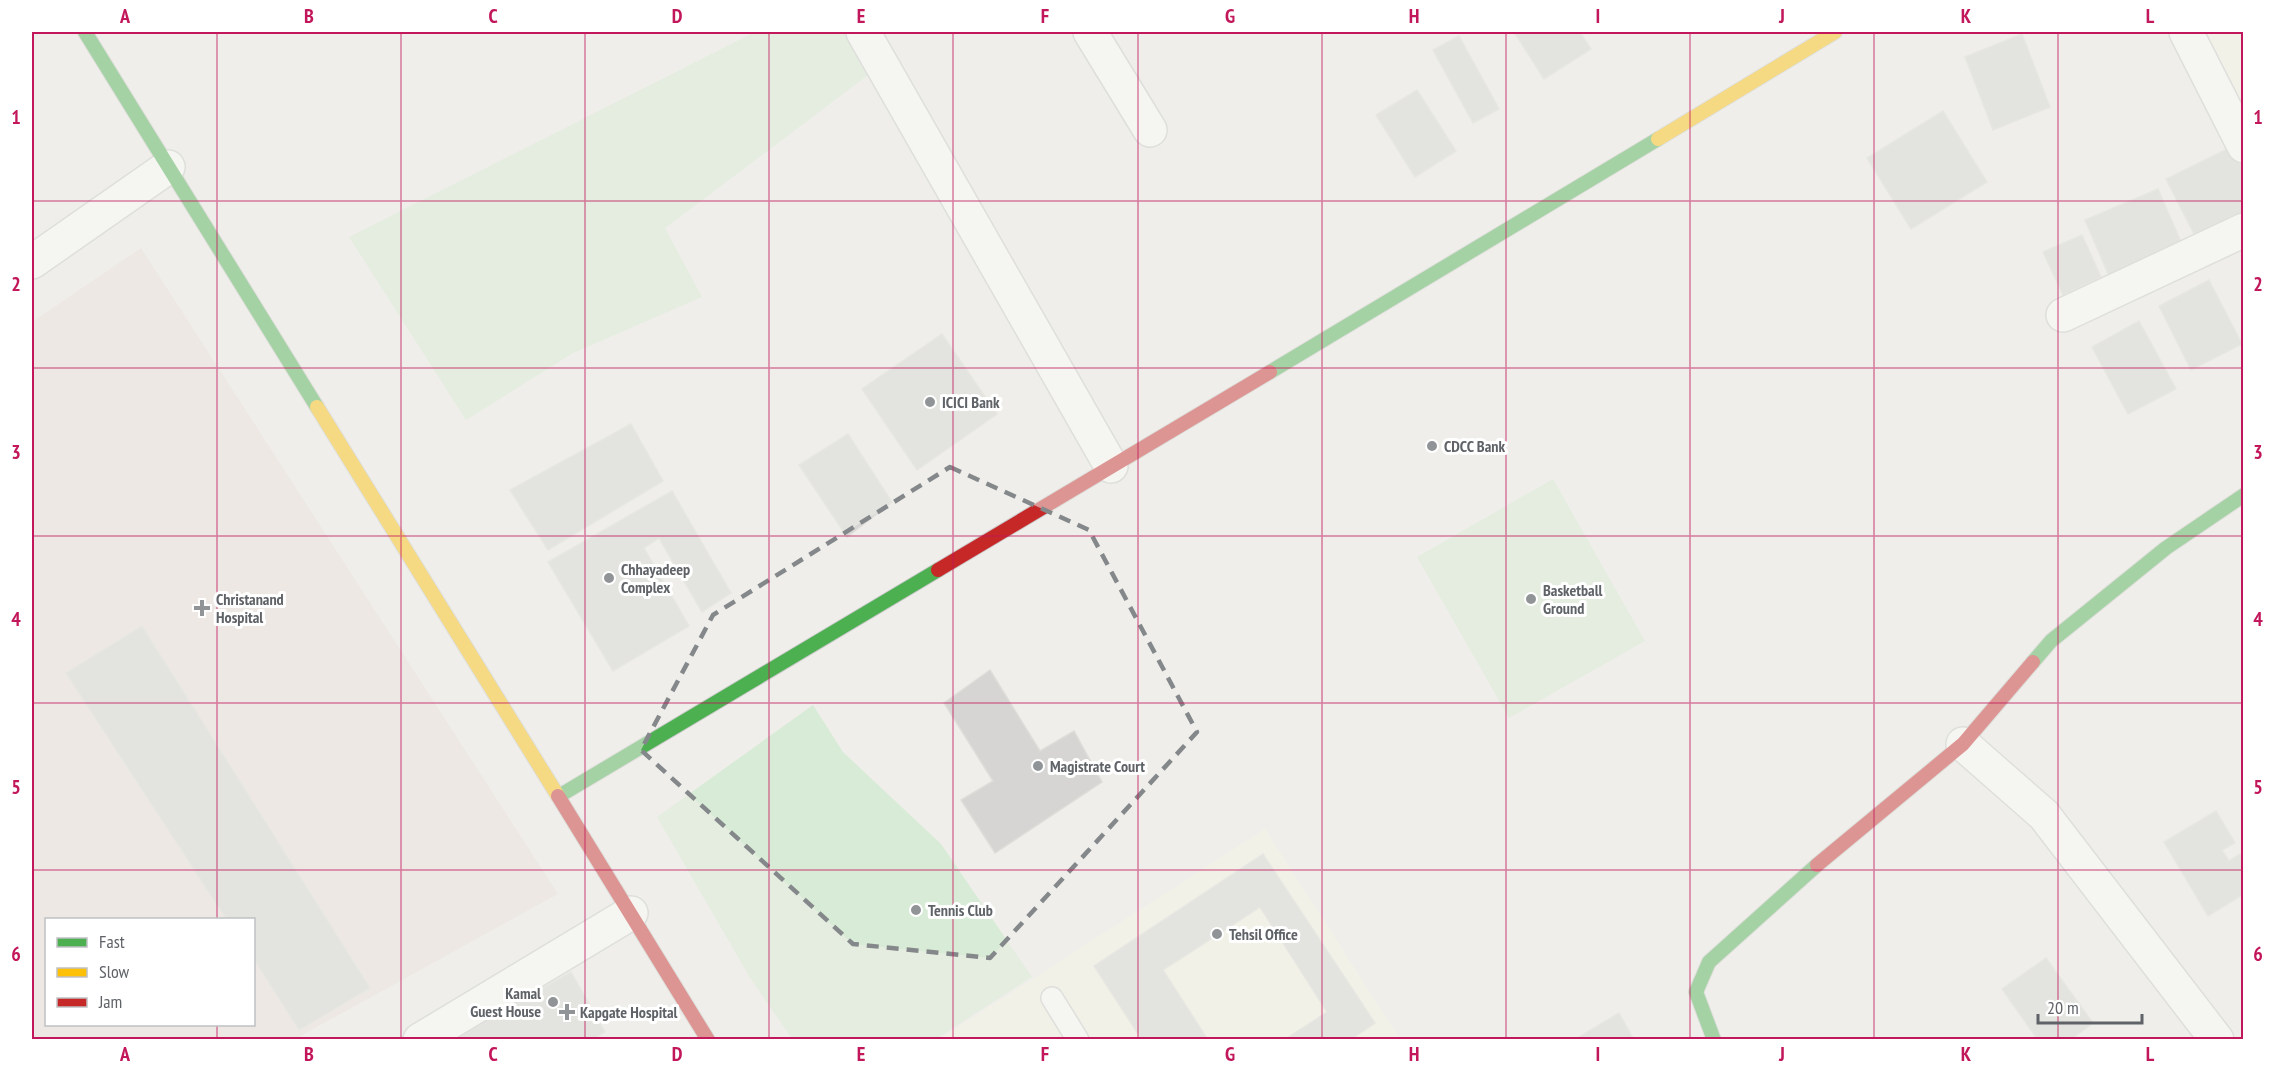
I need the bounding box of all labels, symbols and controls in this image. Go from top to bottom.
text: A [119,3,131,29]
text: B [304,3,314,29]
text: C [488,3,498,29]
text: D [672,3,683,29]
text: E [857,3,865,29]
text: F [1041,3,1049,29]
text: G [1225,3,1235,29]
text: H [1409,3,1419,29]
text: I [1596,3,1600,29]
text: J [1778,3,1785,29]
text: K [1961,3,1972,29]
text: L [2146,3,2155,29]
text: 1 [11,104,21,130]
text: 1 [2253,104,2263,130]
text: 2 [11,271,21,297]
text: 2 [2253,271,2263,297]
place label: ICICI Bank [942,392,1000,412]
marker: ICICI Bank [923,395,937,409]
place label: CDCC Bank [1444,436,1505,456]
text: 3 [11,439,21,465]
marker: CDCC Bank [1425,439,1439,453]
text: 3 [2253,439,2263,465]
place label: Chhayadeep Complex [621,559,690,597]
marker: Chhayadeep Complex [602,571,616,585]
place label: Basketball Ground [1543,580,1603,618]
place label: Christanand Hospital [216,589,284,627]
marker: Basketball Ground [1524,592,1538,606]
marker: Christanand Hospital [193,599,211,617]
text: 4 [11,606,21,632]
text: 4 [2253,606,2263,632]
place label: Magistrate Court [1050,756,1145,776]
marker: Magistrate Court [1031,759,1045,773]
text: 5 [11,774,21,800]
text: 5 [2253,774,2263,800]
place label: Tennis Club [928,900,993,920]
marker: Tennis Club [909,903,923,917]
legend [45,918,255,1026]
place label: Tehsil Office [1229,924,1298,944]
marker: Tehsil Office [1210,927,1224,941]
text: Fast [99,930,125,953]
text: 6 [11,941,21,967]
text: 6 [2253,941,2263,967]
text: Slow [99,960,130,983]
place label: Kamal Guest House [470,983,541,1021]
scale bar [2038,987,2142,1025]
text: Jam [98,990,122,1013]
marker: Kamal Guest House [546,995,560,1009]
text: 20 m [2047,996,2079,1019]
place label: Kapgate Hospital [580,1002,678,1022]
marker: Kapgate Hospital [558,1003,576,1021]
text: A [119,1041,131,1067]
text: B [304,1041,314,1067]
text: C [488,1041,498,1067]
text: D [672,1041,683,1067]
text: E [857,1041,865,1067]
text: F [1041,1041,1049,1067]
text: G [1225,1041,1235,1067]
text: H [1409,1041,1419,1067]
text: I [1596,1041,1600,1067]
text: J [1778,1041,1785,1067]
text: K [1961,1041,1972,1067]
text: L [2146,1041,2155,1067]

